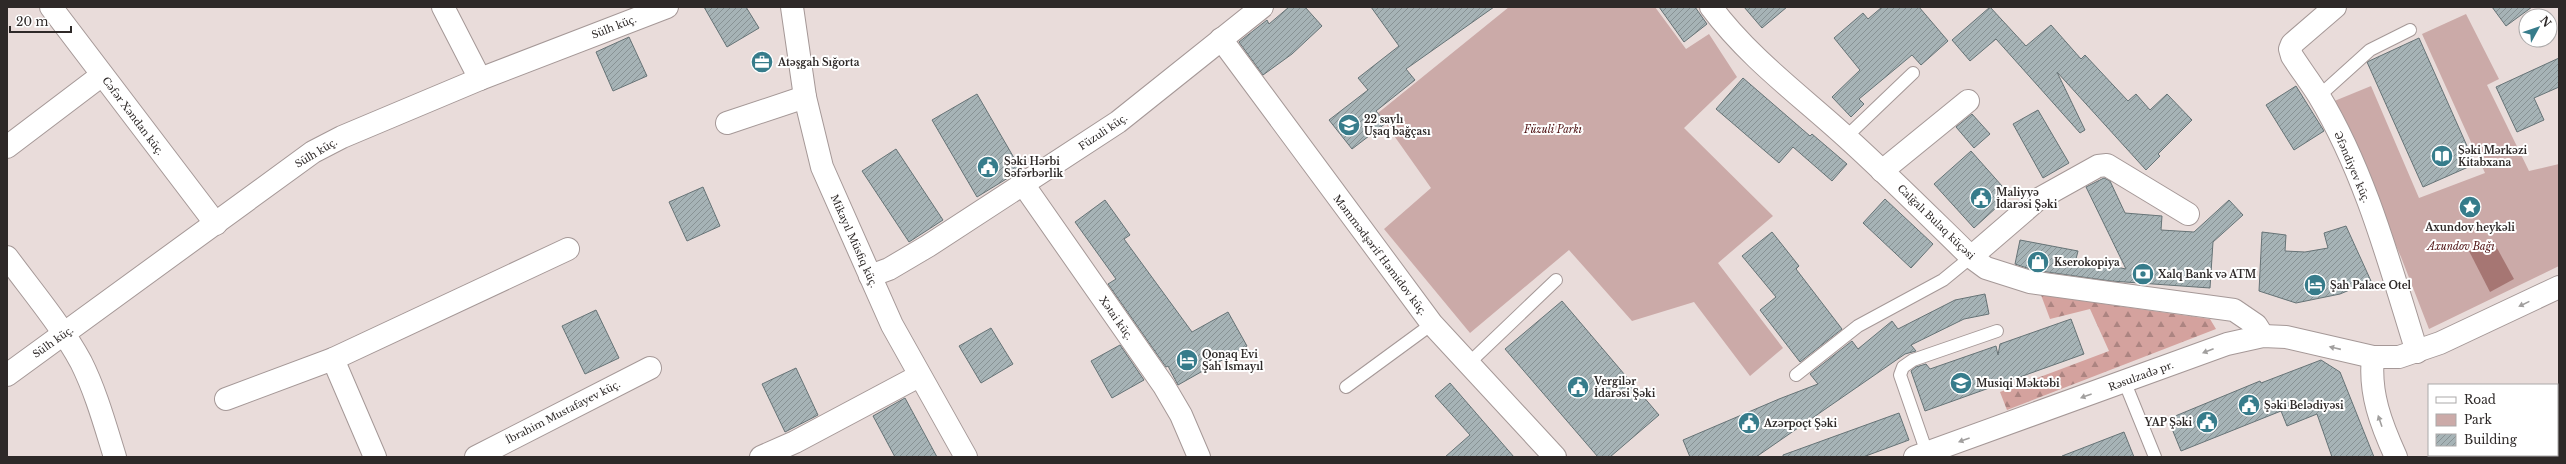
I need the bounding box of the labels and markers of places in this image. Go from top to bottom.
office icon: Atəşgah Sığorta [749,49,775,75]
place label: Atəşgah Sığorta [777,56,860,69]
school or university icon: 22 saylı Uşaq bağçası [1336,112,1362,138]
place label: 22 saylı Uşaq bağçası [1364,113,1431,138]
library icon: Şəki Mərkəzi Kitabxana [2429,143,2455,169]
place label: Şəki Mərkəzi Kitabxana [2458,144,2528,169]
public building icon: Şəki Hərbi Səfərbərlik [975,154,1001,180]
place label: Şəki Hərbi Səfərbərlik [1004,155,1064,180]
public building icon: Maliyyə İdarəsi Şəki [1968,185,1994,211]
place label: Maliyyə İdarəsi Şəki [1996,186,2058,211]
place icon: Axundov heykəli [2457,194,2483,220]
place label: Axundov heykəli [2424,221,2515,234]
shop icon: Kserokopiya [2025,249,2051,275]
place label: Kserokopiya [2054,256,2120,269]
bank icon: Xalq Bank və ATM [2130,261,2156,287]
place label: Xalq Bank və ATM [2157,268,2257,281]
hotel icon: Şah Palace Otel [2302,272,2328,298]
place label: Şah Palace Otel [2330,279,2412,292]
hotel icon: Qonaq Evi Şah İsmayıl [1174,347,1200,373]
place label: Qonaq Evi Şah İsmayıl [1202,348,1264,373]
school or university icon: Musiqi Məktəbi [1948,370,1974,396]
public building icon: Vergilər İdarəsi Şəki [1565,374,1591,400]
place label: Vergilər İdarəsi Şəki [1593,375,1656,400]
place label: Musiqi Məktəbi [1976,377,2060,390]
public building icon: Şəki Belədiyəsi [2236,392,2262,418]
place label: Şəki Belədiyəsi [2264,399,2344,412]
public building icon: YAP Şəki [2194,409,2220,435]
public building icon: Azərpoçt Şəki [1736,410,1762,436]
place label: YAP Şəki [2144,416,2192,429]
place label: Azərpoçt Şəki [1763,417,1837,430]

